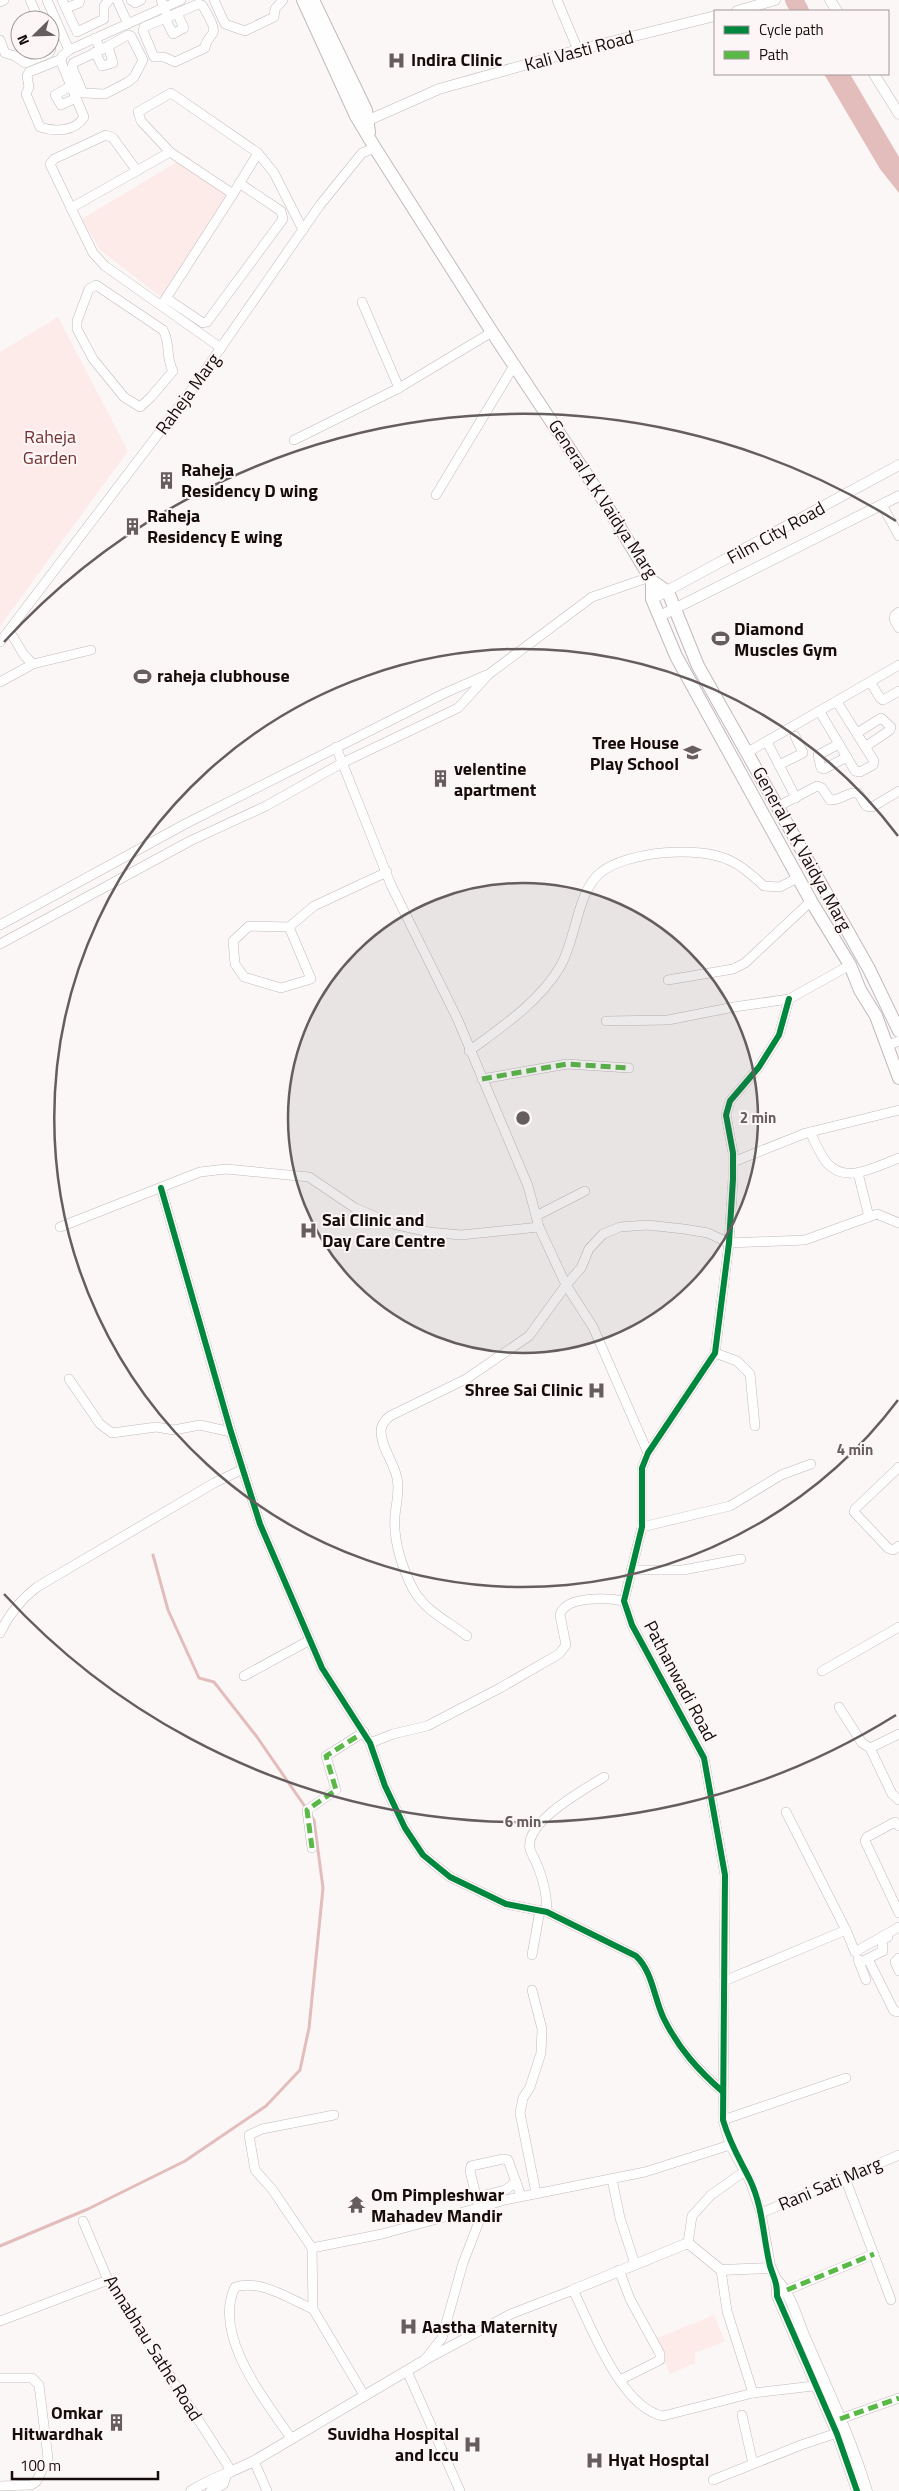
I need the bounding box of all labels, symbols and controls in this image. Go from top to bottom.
north arrow [10,10,60,60]
legend [714,10,889,75]
text: Cycle path [759,18,824,41]
street label: Kali Vasti Road [521,23,636,78]
text: N [11,32,34,49]
text: Path [759,43,789,66]
place label: Indira Clinic [411,46,502,73]
hospital icon: Indira Clinic [387,50,407,70]
street label: Raheja Marg [149,347,227,440]
street label: General A K Vaidya Marg [542,414,665,584]
park label: Raheja Garden [23,423,77,471]
place label: Raheja Residency D wing [181,456,318,504]
building icon: Raheja Residency D wing [157,470,177,490]
street label: Film City Road [722,495,830,571]
place label: Raheja Residency E wing [147,502,283,550]
building icon: Raheja Residency E wing [123,516,143,536]
place label: Diamond Muscles Gym [734,615,837,663]
sports icon: Diamond Muscles Gym [710,629,730,649]
place label: raheja clubhouse [157,662,290,689]
sports icon: raheja clubhouse [133,666,153,686]
place label: Tree House Play School [590,729,679,777]
school or university icon: Tree House Play School [683,743,703,763]
place label: velentine apartment [454,755,537,803]
street label: General A K Vaidya Marg [746,761,859,936]
building icon: velentine apartment [430,769,450,789]
text: 2 min [740,1106,776,1129]
centre of rings [514,1109,532,1127]
place label: Sai Clinic and Day Care Centre [322,1206,446,1254]
hospital icon: Sai Clinic and Day Care Centre [298,1220,318,1240]
place label: Shree Sai Clinic [465,1376,583,1403]
hospital icon: Shree Sai Clinic [587,1380,607,1400]
text: 4 min [837,1438,873,1461]
street label: Pathanwadi Road [637,1616,724,1746]
text: 6 min [505,1810,541,1833]
street label: Rani Sati Marg [774,2150,886,2217]
place label: Om Pimpleshwar Mahadev Mandir [371,2181,504,2229]
temple icon: Om Pimpleshwar Mahadev Mandir [347,2195,367,2215]
street label: Annabhau Sathe Road [98,2270,209,2426]
place label: Aastha Maternity [422,2313,557,2340]
hospital icon: Aastha Maternity [398,2317,418,2337]
place label: Omkar Hitwardhak [12,2399,104,2447]
building icon: Omkar Hitwardhak [107,2413,127,2433]
place label: Suvidha Hospital and Iccu [327,2420,459,2468]
hospital icon: Suvidha Hospital and Iccu [463,2434,483,2454]
place label: Hyat Hosptal [608,2446,709,2473]
scale bar [12,2448,159,2480]
hospital icon: Hyat Hosptal [584,2450,604,2470]
text: 100 m [20,2454,61,2477]

